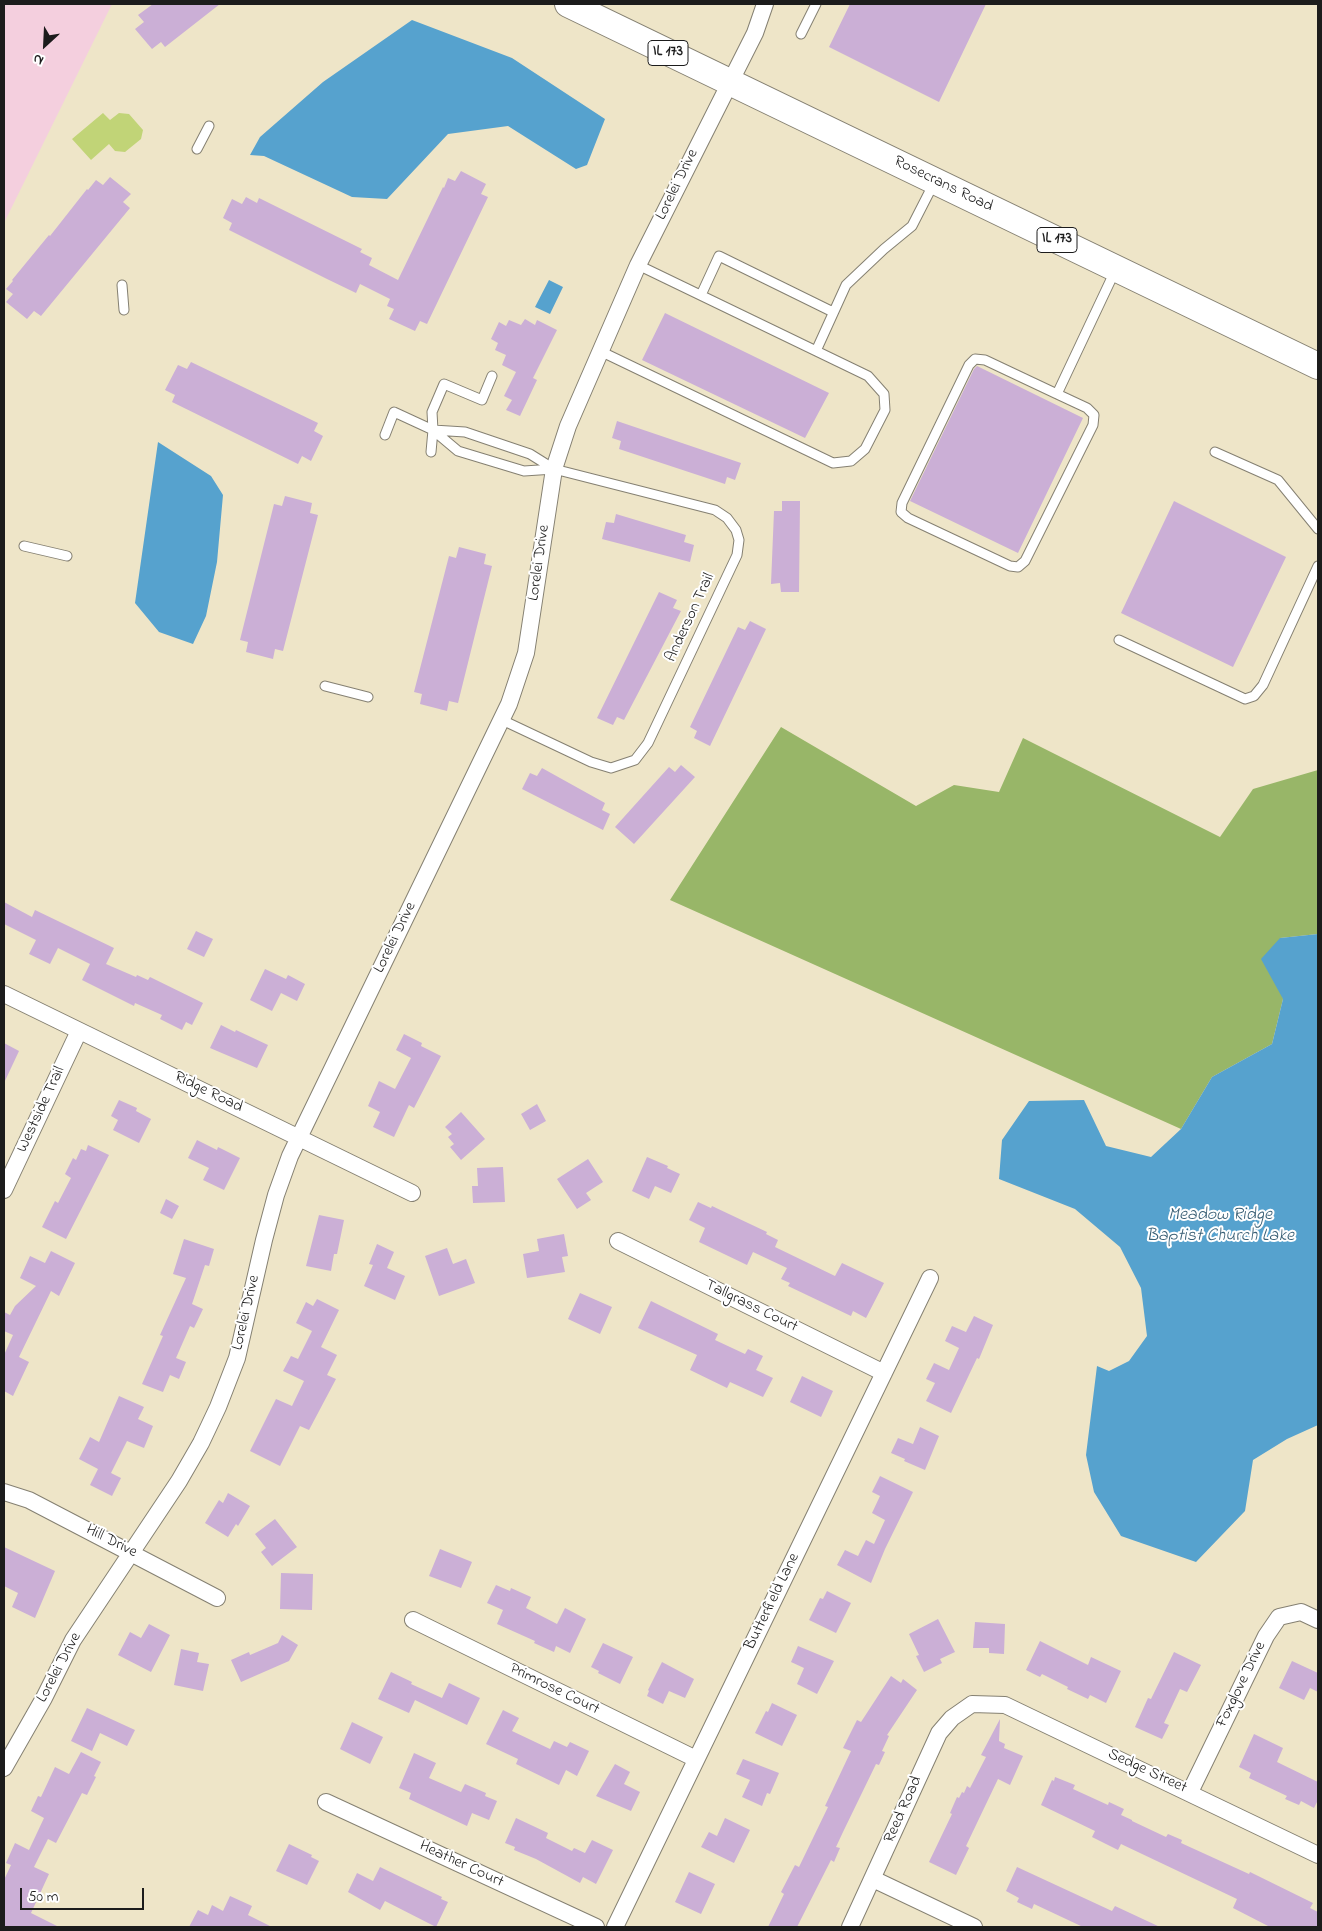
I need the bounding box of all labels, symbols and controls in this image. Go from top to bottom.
north arrow [20,20,70,70]
road number: IL 173 [648,40,688,66]
text: N [30,48,47,71]
street label: Lorelei Drive [653,146,703,224]
street label: Rosecrans Road [890,153,996,217]
road number: IL 173 [1037,228,1077,252]
street label: Lorelei Drive [525,524,555,602]
street label: Anderson Trail [662,571,720,665]
street label: Lorelei Drive [371,899,421,977]
street label: Westside Trail [14,1064,70,1156]
street label: Ridge Road [171,1068,245,1118]
water label: Meadow Ridge Baptist Church Lake [1146,1205,1294,1248]
street label: Lorelei Drive [229,1274,265,1352]
street label: Tallgrass Court [701,1276,801,1338]
street label: Hill Drive [82,1521,140,1563]
street label: Butterfield Lane [741,1550,805,1654]
street label: Lorelei Drive [34,1630,86,1706]
street label: Foxglove Drive [1213,1639,1271,1731]
street label: Primrose Court [506,1660,602,1720]
street label: Sedge Street [1104,1745,1190,1799]
street label: Reed Road [881,1774,927,1846]
street label: Heather Court [416,1837,506,1893]
scale bar [22,1878,146,1910]
text: 50 m [28,1886,58,1908]

